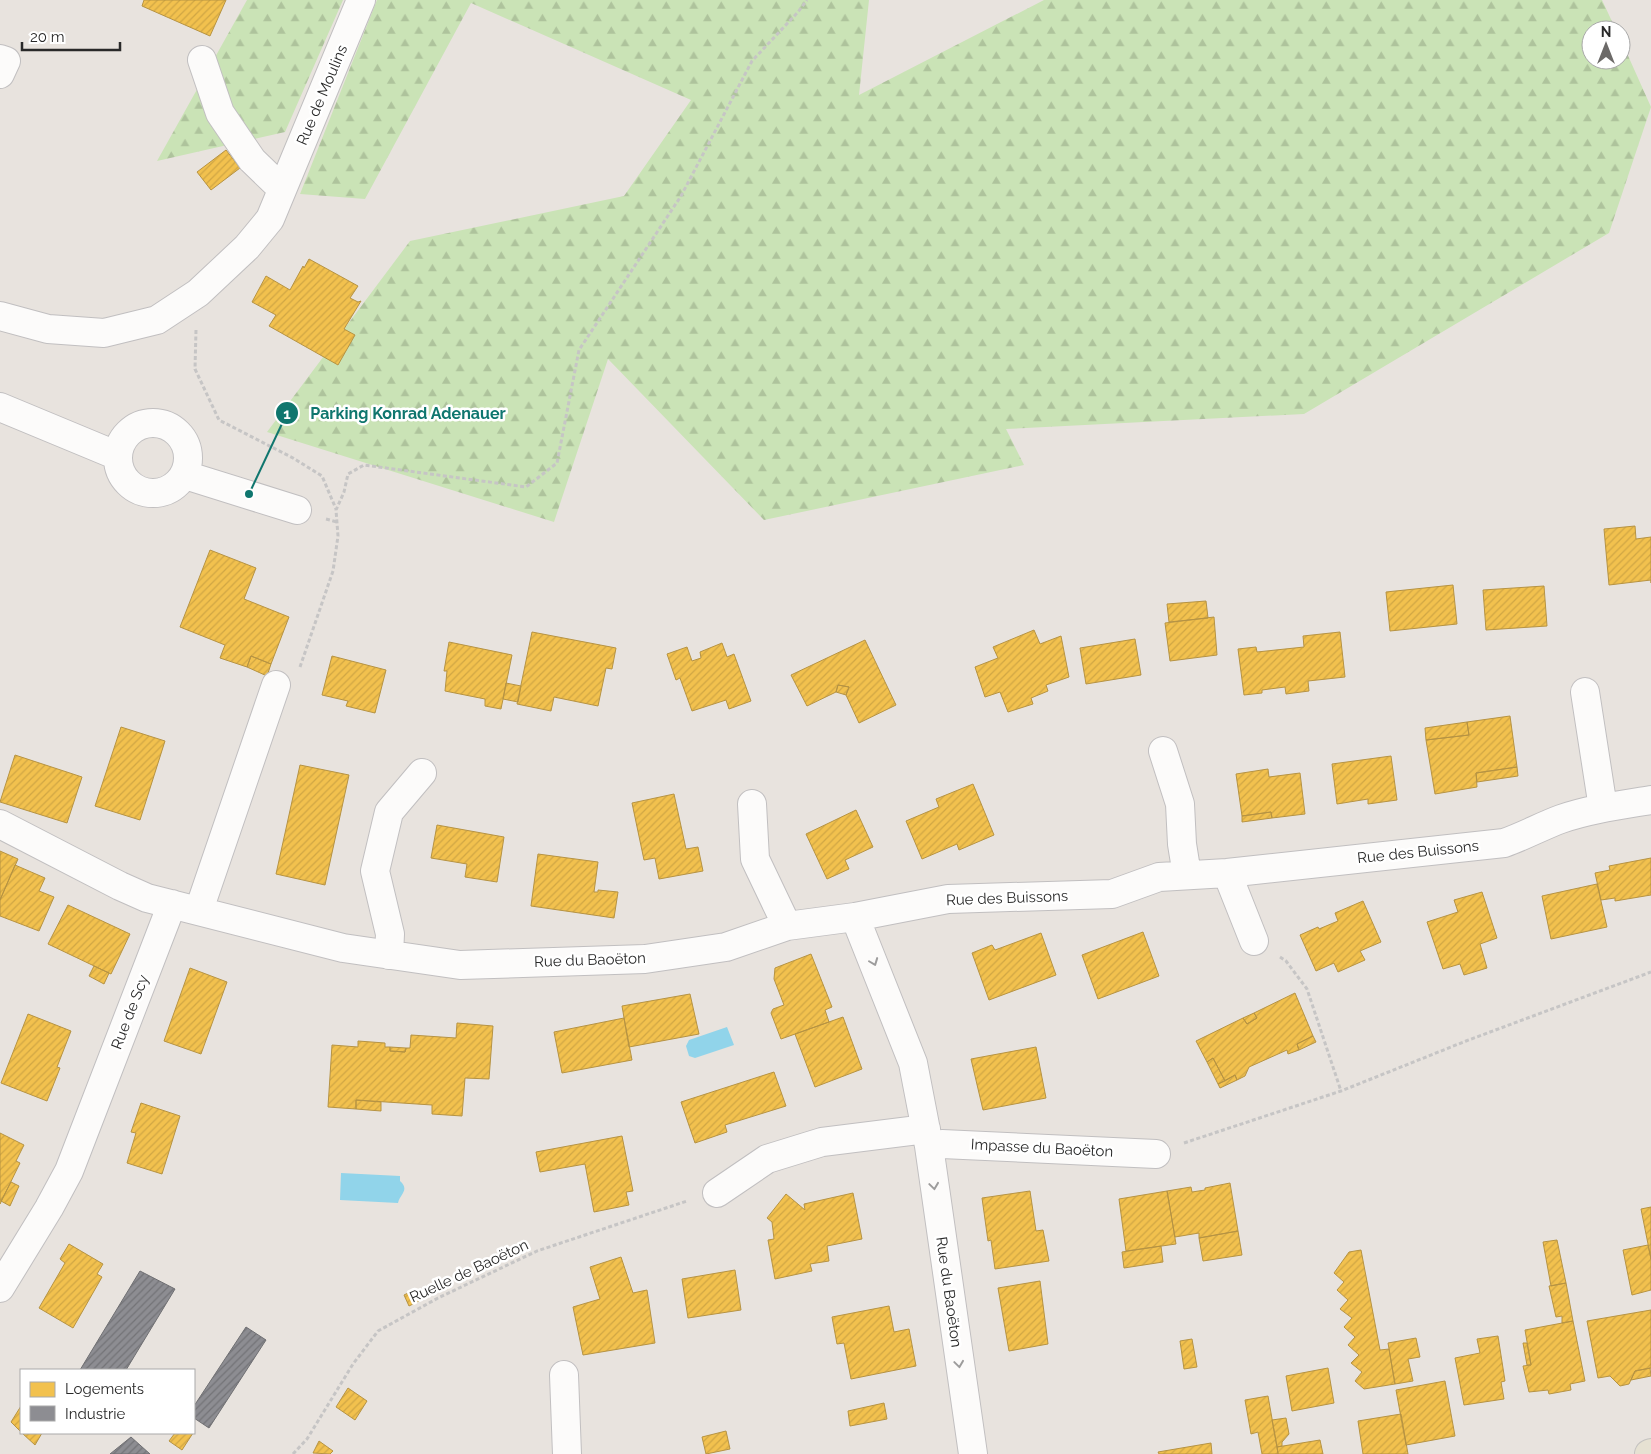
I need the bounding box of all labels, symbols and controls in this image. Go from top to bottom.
scale bar [22,20,120,52]
north arrow [1581,20,1631,70]
text: N [1601,24,1611,40]
text: 20 m [30,28,65,46]
street label: Rue de Moulins [293,42,351,148]
callout: Parking Konrad Adenauer [275,398,515,429]
text: Parking Konrad Adenauer [310,404,506,423]
text: 1 [283,405,291,423]
street label: Rue des Buissons [1356,837,1480,867]
street label: Rue des Buissons [946,887,1068,909]
street label: Rue du Baoëton [534,949,646,971]
one-way arrow [868,958,878,966]
street label: Rue de Scy [108,972,152,1052]
street label: Impasse du Baoëton [970,1135,1114,1161]
one-way arrow [928,1182,939,1190]
street label: Rue du Baoëton [932,1235,966,1349]
street label: Ruelle de Baoëton [407,1236,531,1306]
one-way arrow [954,1360,964,1368]
legend [20,1369,195,1434]
text: Logements [65,1380,144,1398]
text: Industrie [65,1405,126,1423]

